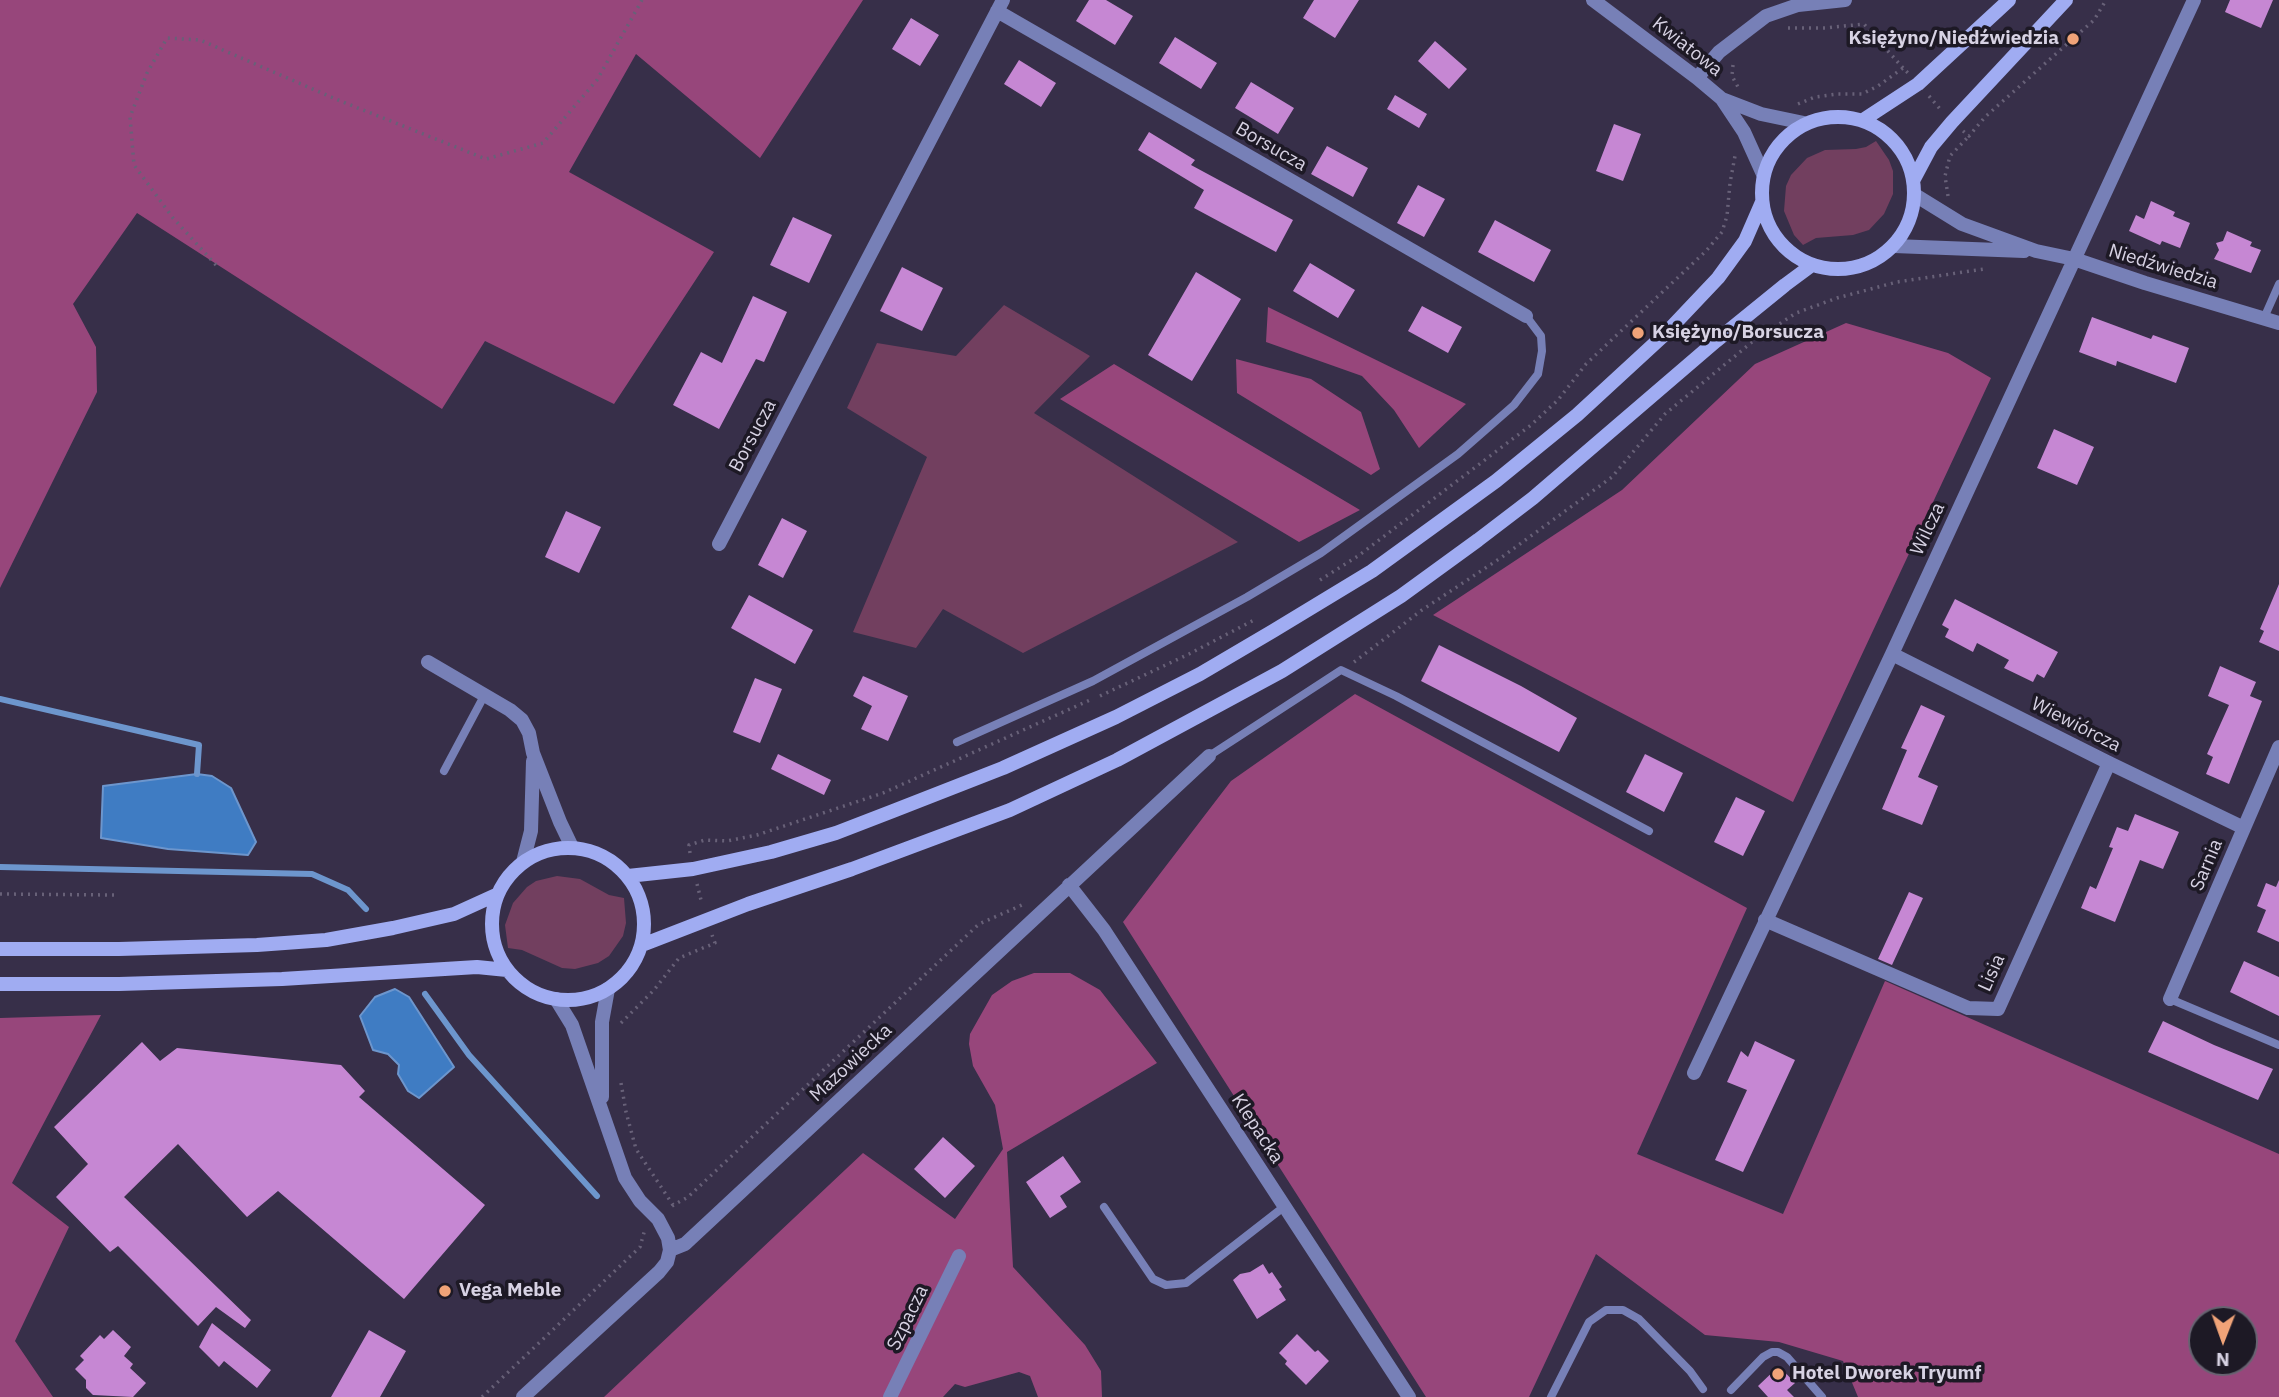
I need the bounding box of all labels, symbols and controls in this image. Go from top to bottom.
street label: Kwiatowa [1647,12,1727,82]
place label: Księżyno/Niedźwiedzia [1848,28,2059,50]
marker: Księżyno/Niedźwiedzia [2065,31,2081,47]
street label: Borsucza [1231,117,1311,177]
street label: Niedźwiedzia [2106,240,2220,294]
place label: Księżyno/Borsucza [1652,322,1824,344]
marker: Księżyno/Borsucza [1630,325,1646,341]
street label: Borsucza [724,396,782,476]
street label: Wilcza [1906,499,1950,559]
street label: Wiewiórcza [2027,693,2125,757]
street label: Sarnia [2186,836,2228,894]
street label: Lisia [1974,951,2010,995]
street label: Mazowiecka [805,1019,897,1107]
street label: Klepacka [1226,1090,1288,1168]
place label: Vega Meble [459,1280,561,1302]
street label: Szpacza [883,1282,933,1354]
marker: Vega Meble [437,1283,453,1299]
north arrow [2188,1306,2258,1376]
text: N [2216,1348,2230,1372]
place label: Hotel Dworek Tryumf [1792,1363,1981,1385]
marker: Hotel Dworek Tryumf [1770,1366,1786,1382]

